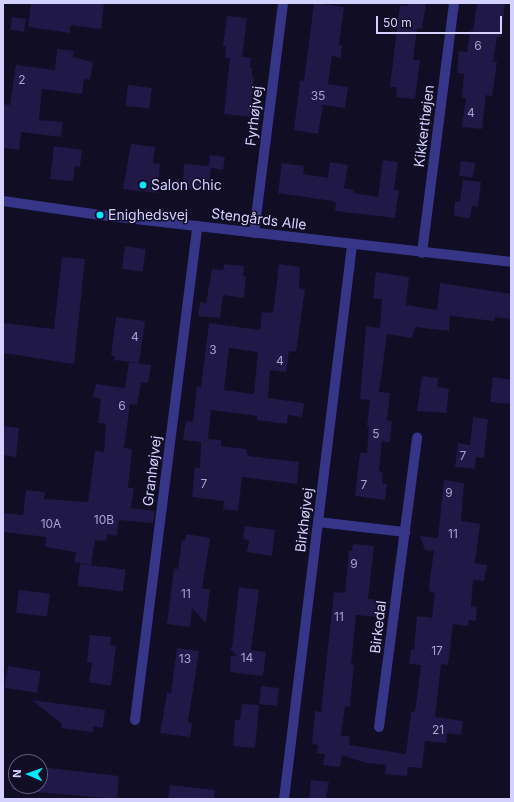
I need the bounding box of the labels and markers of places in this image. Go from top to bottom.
place label: Salon Chic [151,177,222,193]
marker: Salon Chic [138,180,148,190]
place label: Enighedsvej [108,207,188,223]
marker: Enighedsvej [95,210,105,220]

